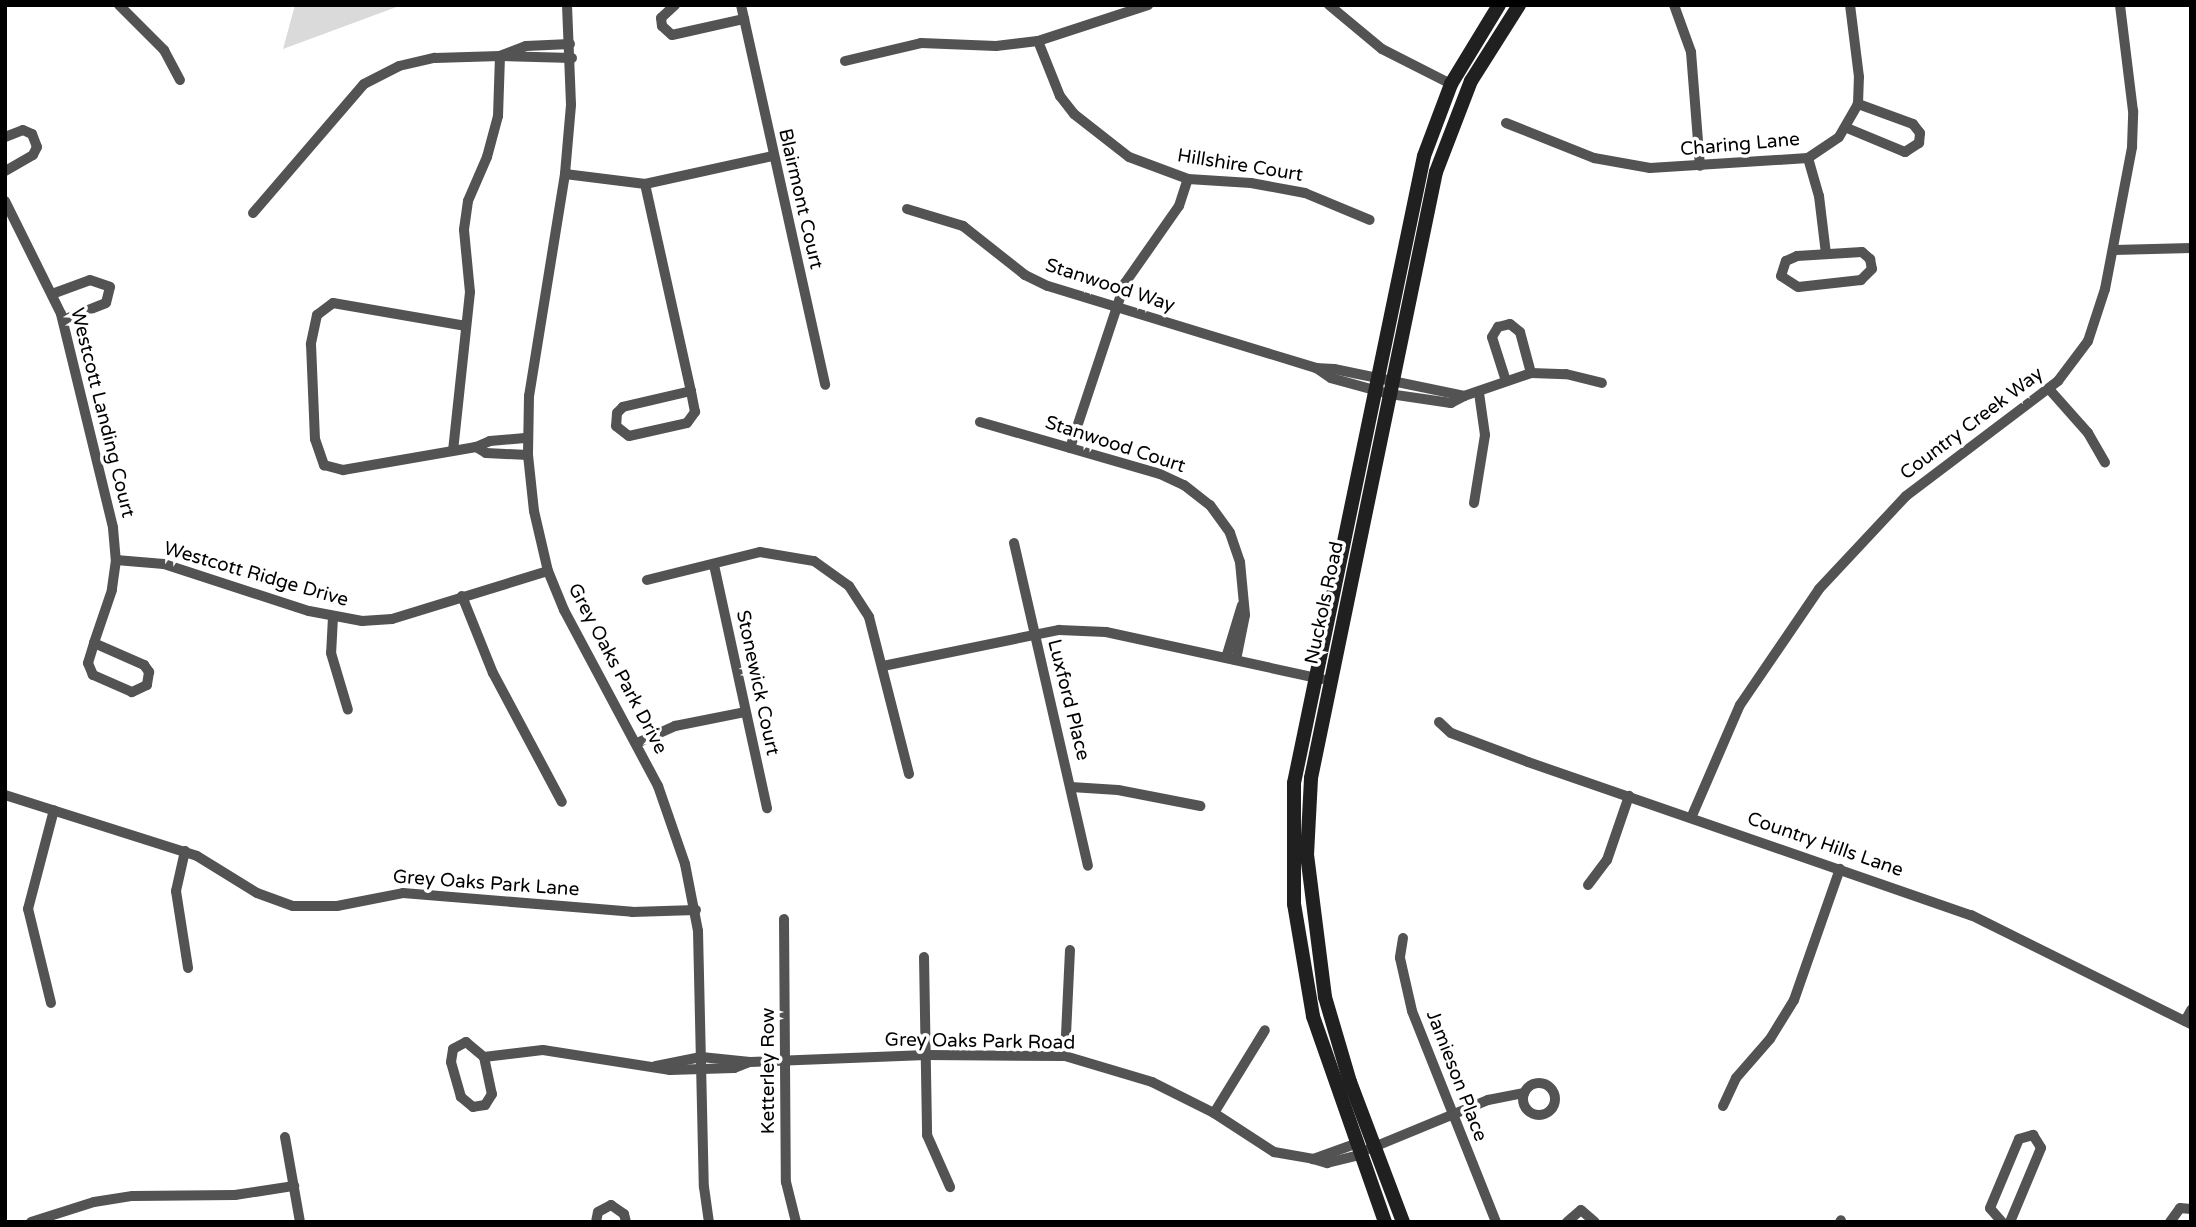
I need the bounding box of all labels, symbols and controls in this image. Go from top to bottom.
street label: Blairmont Court [773,127,827,271]
street label: Charing Lane [1679,128,1801,162]
street label: Hillshire Court [1175,145,1305,187]
street label: Stanwood Way [1042,254,1178,318]
street label: Westcott Landing Court [65,306,139,520]
street label: Country Creek Way [1896,363,2048,485]
street label: Stanwood Court [1042,412,1188,478]
street label: Westcott Ridge Drive [161,538,351,612]
street label: Nuckols Road [1301,540,1349,666]
street label: Grey Oaks Park Drive [562,580,672,758]
street label: Stonewick Court [730,608,784,758]
street label: Luxford Place [1042,637,1094,763]
street label: Country Hills Lane [1744,808,1906,882]
street label: Grey Oaks Park Lane [392,866,580,902]
street label: Jamieson Place [1421,1007,1491,1145]
street label: Ketterley Row [758,1008,780,1134]
street label: Grey Oaks Park Road [884,1029,1076,1055]

